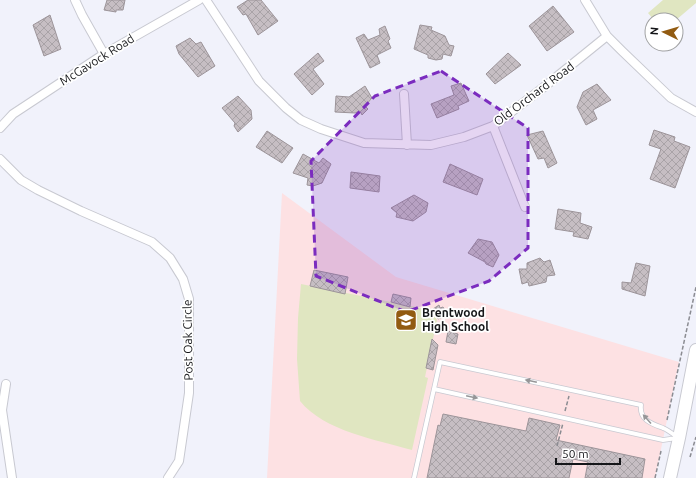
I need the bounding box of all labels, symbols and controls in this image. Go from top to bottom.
north arrow [644,12,684,52]
text: N [648,27,660,36]
street label: McGavock Road [57,32,136,88]
street label: Old Orchard Road [491,59,576,128]
street label: Post Oak Circle [180,299,195,381]
place label: Brentwood High School [422,306,489,333]
school or university icon: Brentwood High School [393,307,419,333]
one-way arrow [525,378,537,384]
one-way arrow [466,395,478,401]
one-way arrow [642,414,651,424]
scale bar [556,440,620,466]
text: 50 m [562,447,589,460]

